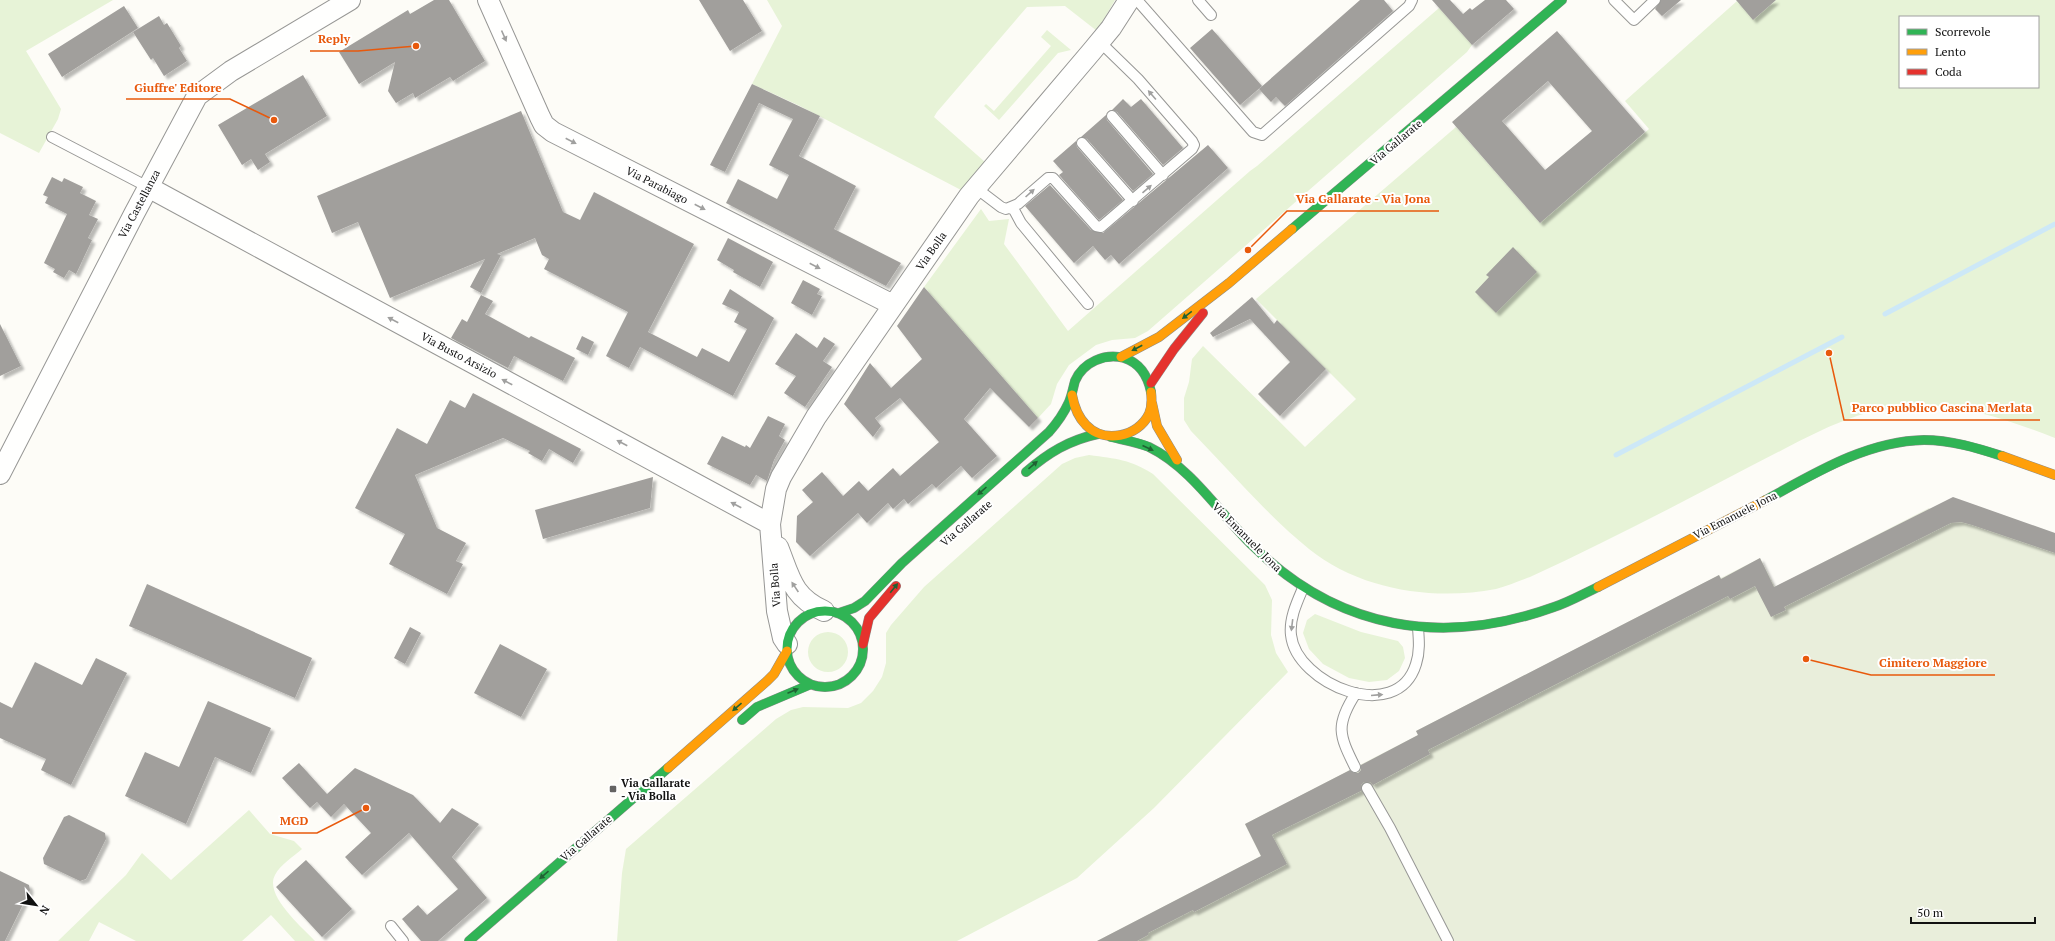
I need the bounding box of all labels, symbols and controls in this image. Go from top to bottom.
legend [1899,16,2039,88]
text: Scorrevole [1935,24,1991,39]
callout: Reply [310,27,358,51]
one-way arrow [501,30,507,41]
text: Reply [318,31,351,46]
text: Lento [1935,44,1966,59]
text: Coda [1935,64,1962,79]
callout: Giuffre' Editore [126,75,230,99]
text: Giuffre' Editore [134,80,222,95]
one-way arrow [1147,90,1157,100]
street label: Via Gallarate [1367,116,1425,168]
one-way arrow [566,138,577,145]
street label: Via Parabiago [624,163,690,207]
street label: Via Castellanza [115,167,163,241]
one-way arrow [1141,184,1152,193]
callout: Via Gallarate - Via Jona [1287,187,1439,211]
one-way arrow [1026,189,1035,198]
text: Via Gallarate - Via Jona [1296,191,1431,206]
one-way arrow [694,204,705,210]
street label: Via Bolla [913,229,950,273]
one-way arrow [810,263,821,269]
one-way arrow [1181,311,1192,320]
one-way arrow [387,316,399,323]
street label: Via Busto Arsizio [419,329,499,381]
one-way arrow [1131,345,1143,352]
one-way arrow [501,378,513,385]
callout: Parco pubblico Cascina Merlata [1844,396,2040,420]
text: Parco pubblico Cascina Merlata [1852,400,2033,415]
one-way arrow [616,440,627,447]
one-way arrow [1143,445,1154,451]
one-way arrow [1028,461,1039,470]
one-way arrow [977,486,987,496]
street label: Via Emanuele Jona [1691,488,1780,542]
street label: Via Gallarate [937,497,995,549]
street label: Via Emanuele Jona [1209,499,1285,575]
one-way arrow [730,502,742,509]
street label: Via Bolla [766,562,784,607]
one-way arrow [791,582,799,593]
one-way arrow [890,583,898,594]
one-way arrow [1288,619,1295,631]
callout: Cimitero Maggiore [1871,651,1995,675]
text: Cimitero Maggiore [1879,655,1987,670]
one-way arrow [788,688,800,694]
one-way arrow [1371,692,1383,699]
one-way arrow [733,702,742,711]
place label: Via Gallarate - Via Bolla [621,776,690,803]
marker: Via Gallarate - Via Bolla [608,784,618,794]
callout: MGD [272,809,317,833]
street label: Via Gallarate [557,812,615,864]
text: MGD [280,813,308,828]
one-way arrow [539,870,549,880]
north arrow [16,885,56,925]
scale bar [1911,899,2035,925]
text: N [36,903,53,918]
text: 50 m [1917,905,1944,920]

